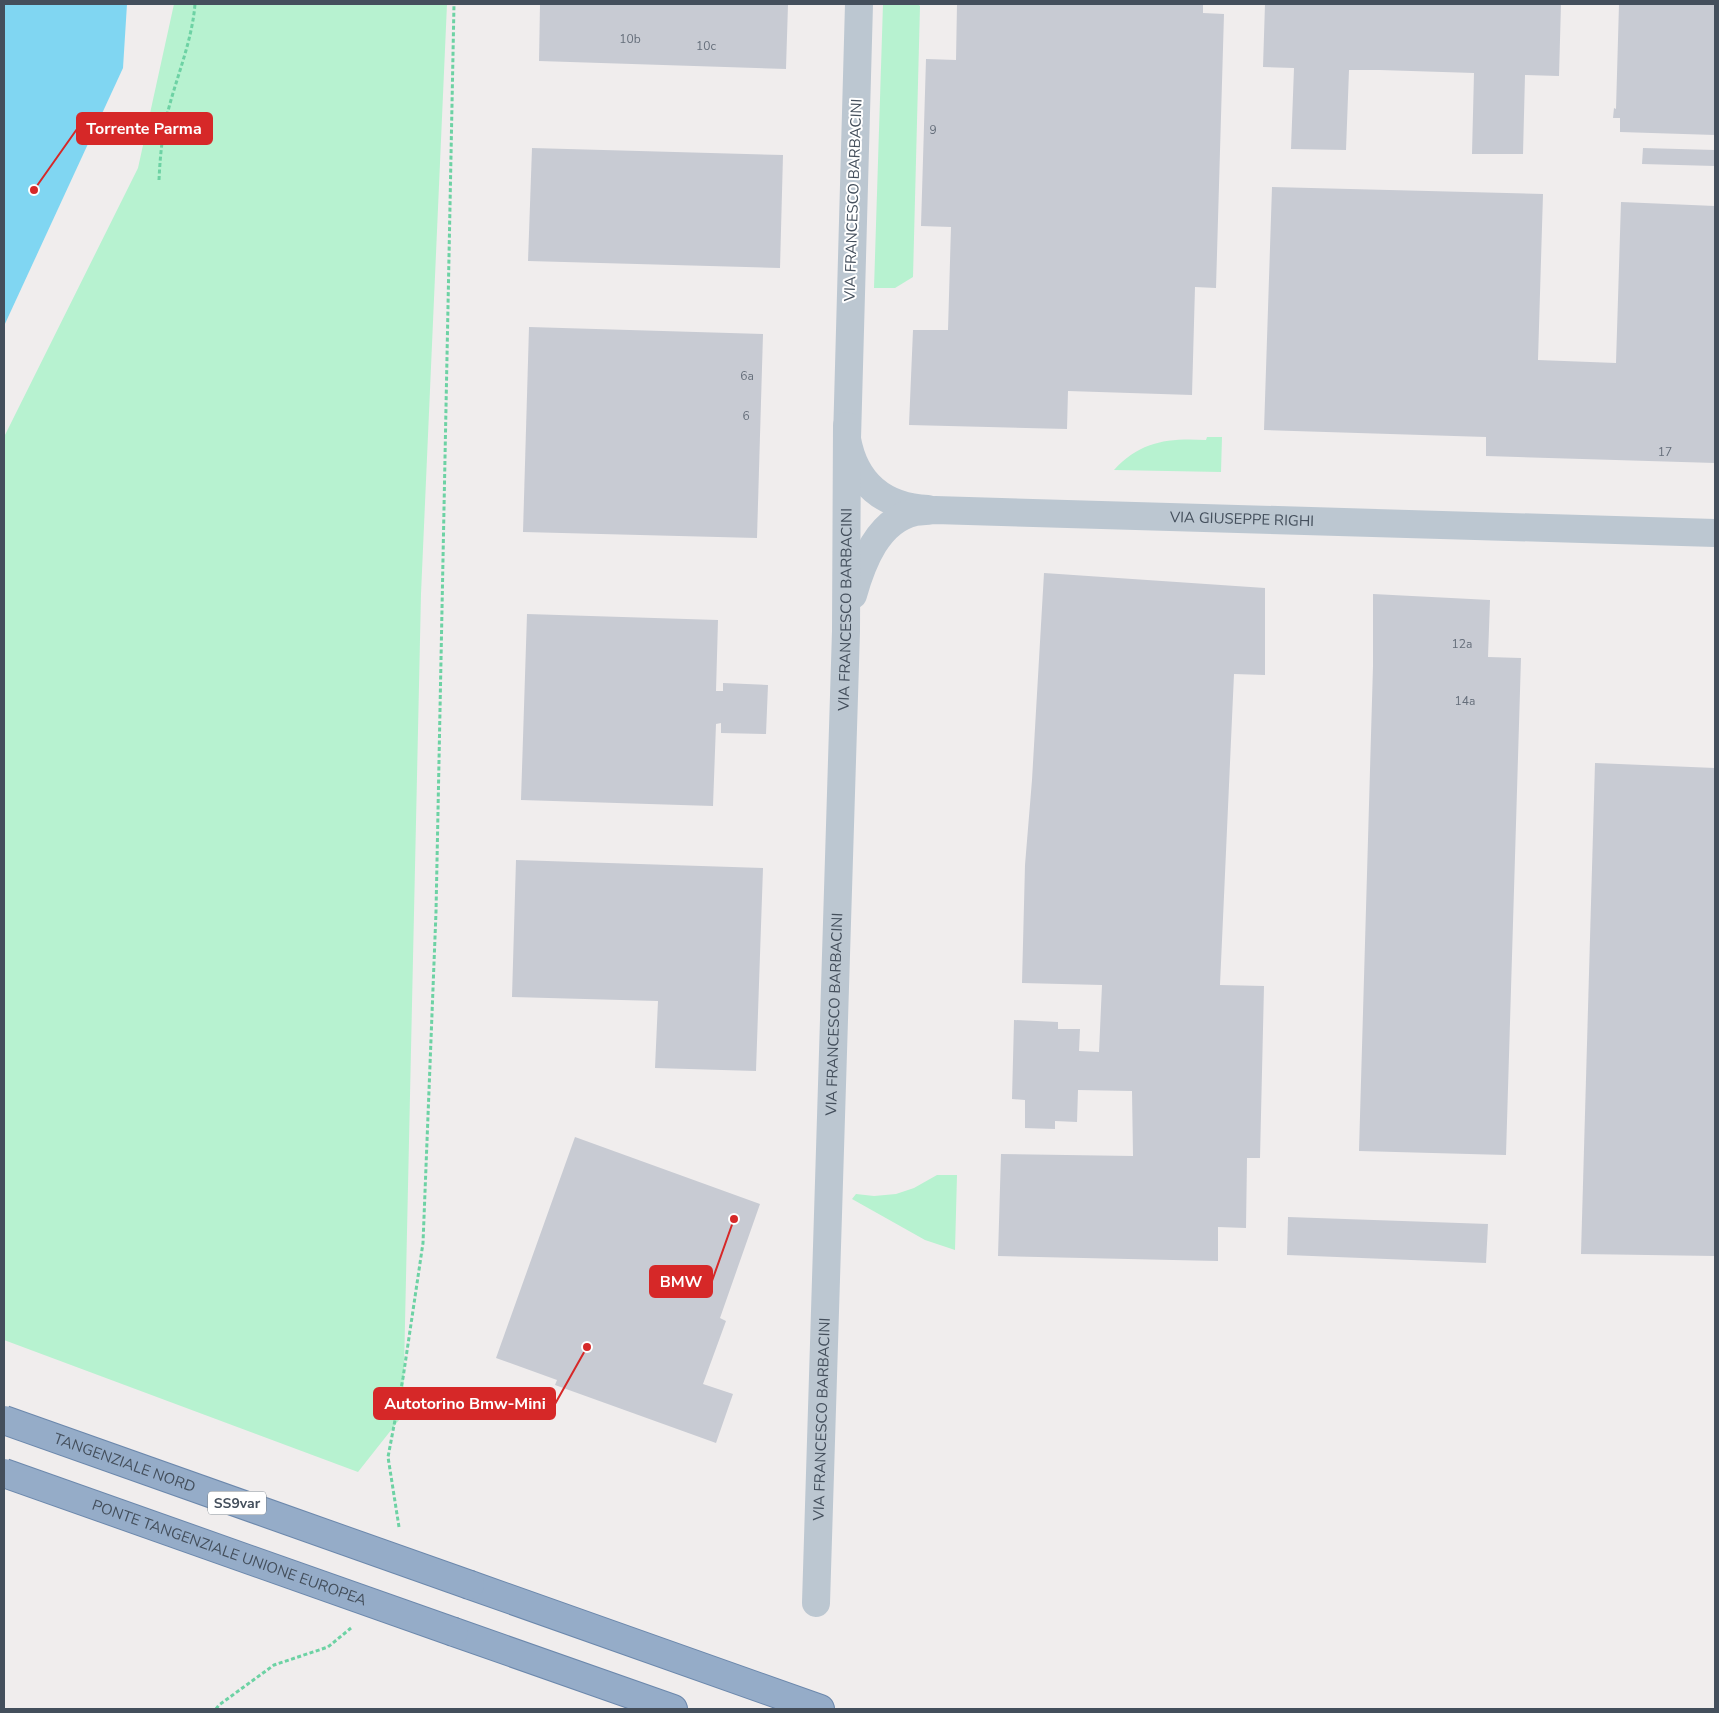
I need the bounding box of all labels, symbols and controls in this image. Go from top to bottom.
house number: 10b [619,31,641,47]
house number: 10c [696,38,716,54]
street label: VIA FRANCESCO BARBACINI [839,98,867,303]
callout: Torrente Parma [77,113,212,144]
text: Torrente Parma [86,118,202,140]
house number: 9 [929,122,937,138]
house number: 6a [740,368,754,384]
house number: 6 [742,408,750,424]
house number: 17 [1658,444,1672,460]
street label: VIA GIUSEPPE RIGHI [1169,507,1314,531]
street label: VIA FRANCESCO BARBACINI [834,508,857,712]
house number: 12a [1452,636,1472,652]
house number: 14a [1455,693,1475,709]
street label: VIA FRANCESCO BARBACINI [821,913,847,1117]
callout: BMW [650,1266,712,1297]
text: BMW [660,1271,703,1293]
street label: VIA FRANCESCO BARBACINI [809,1317,835,1522]
callout: Autotorino Bmw-Mini [374,1388,555,1419]
text: Autotorino Bmw-Mini [384,1393,546,1415]
street label: TANGENZIALE NORD [51,1428,198,1497]
road number: SS9var [208,1492,266,1515]
street label: PONTE TANGENZIALE UNIONE EUROPEA [89,1495,369,1610]

